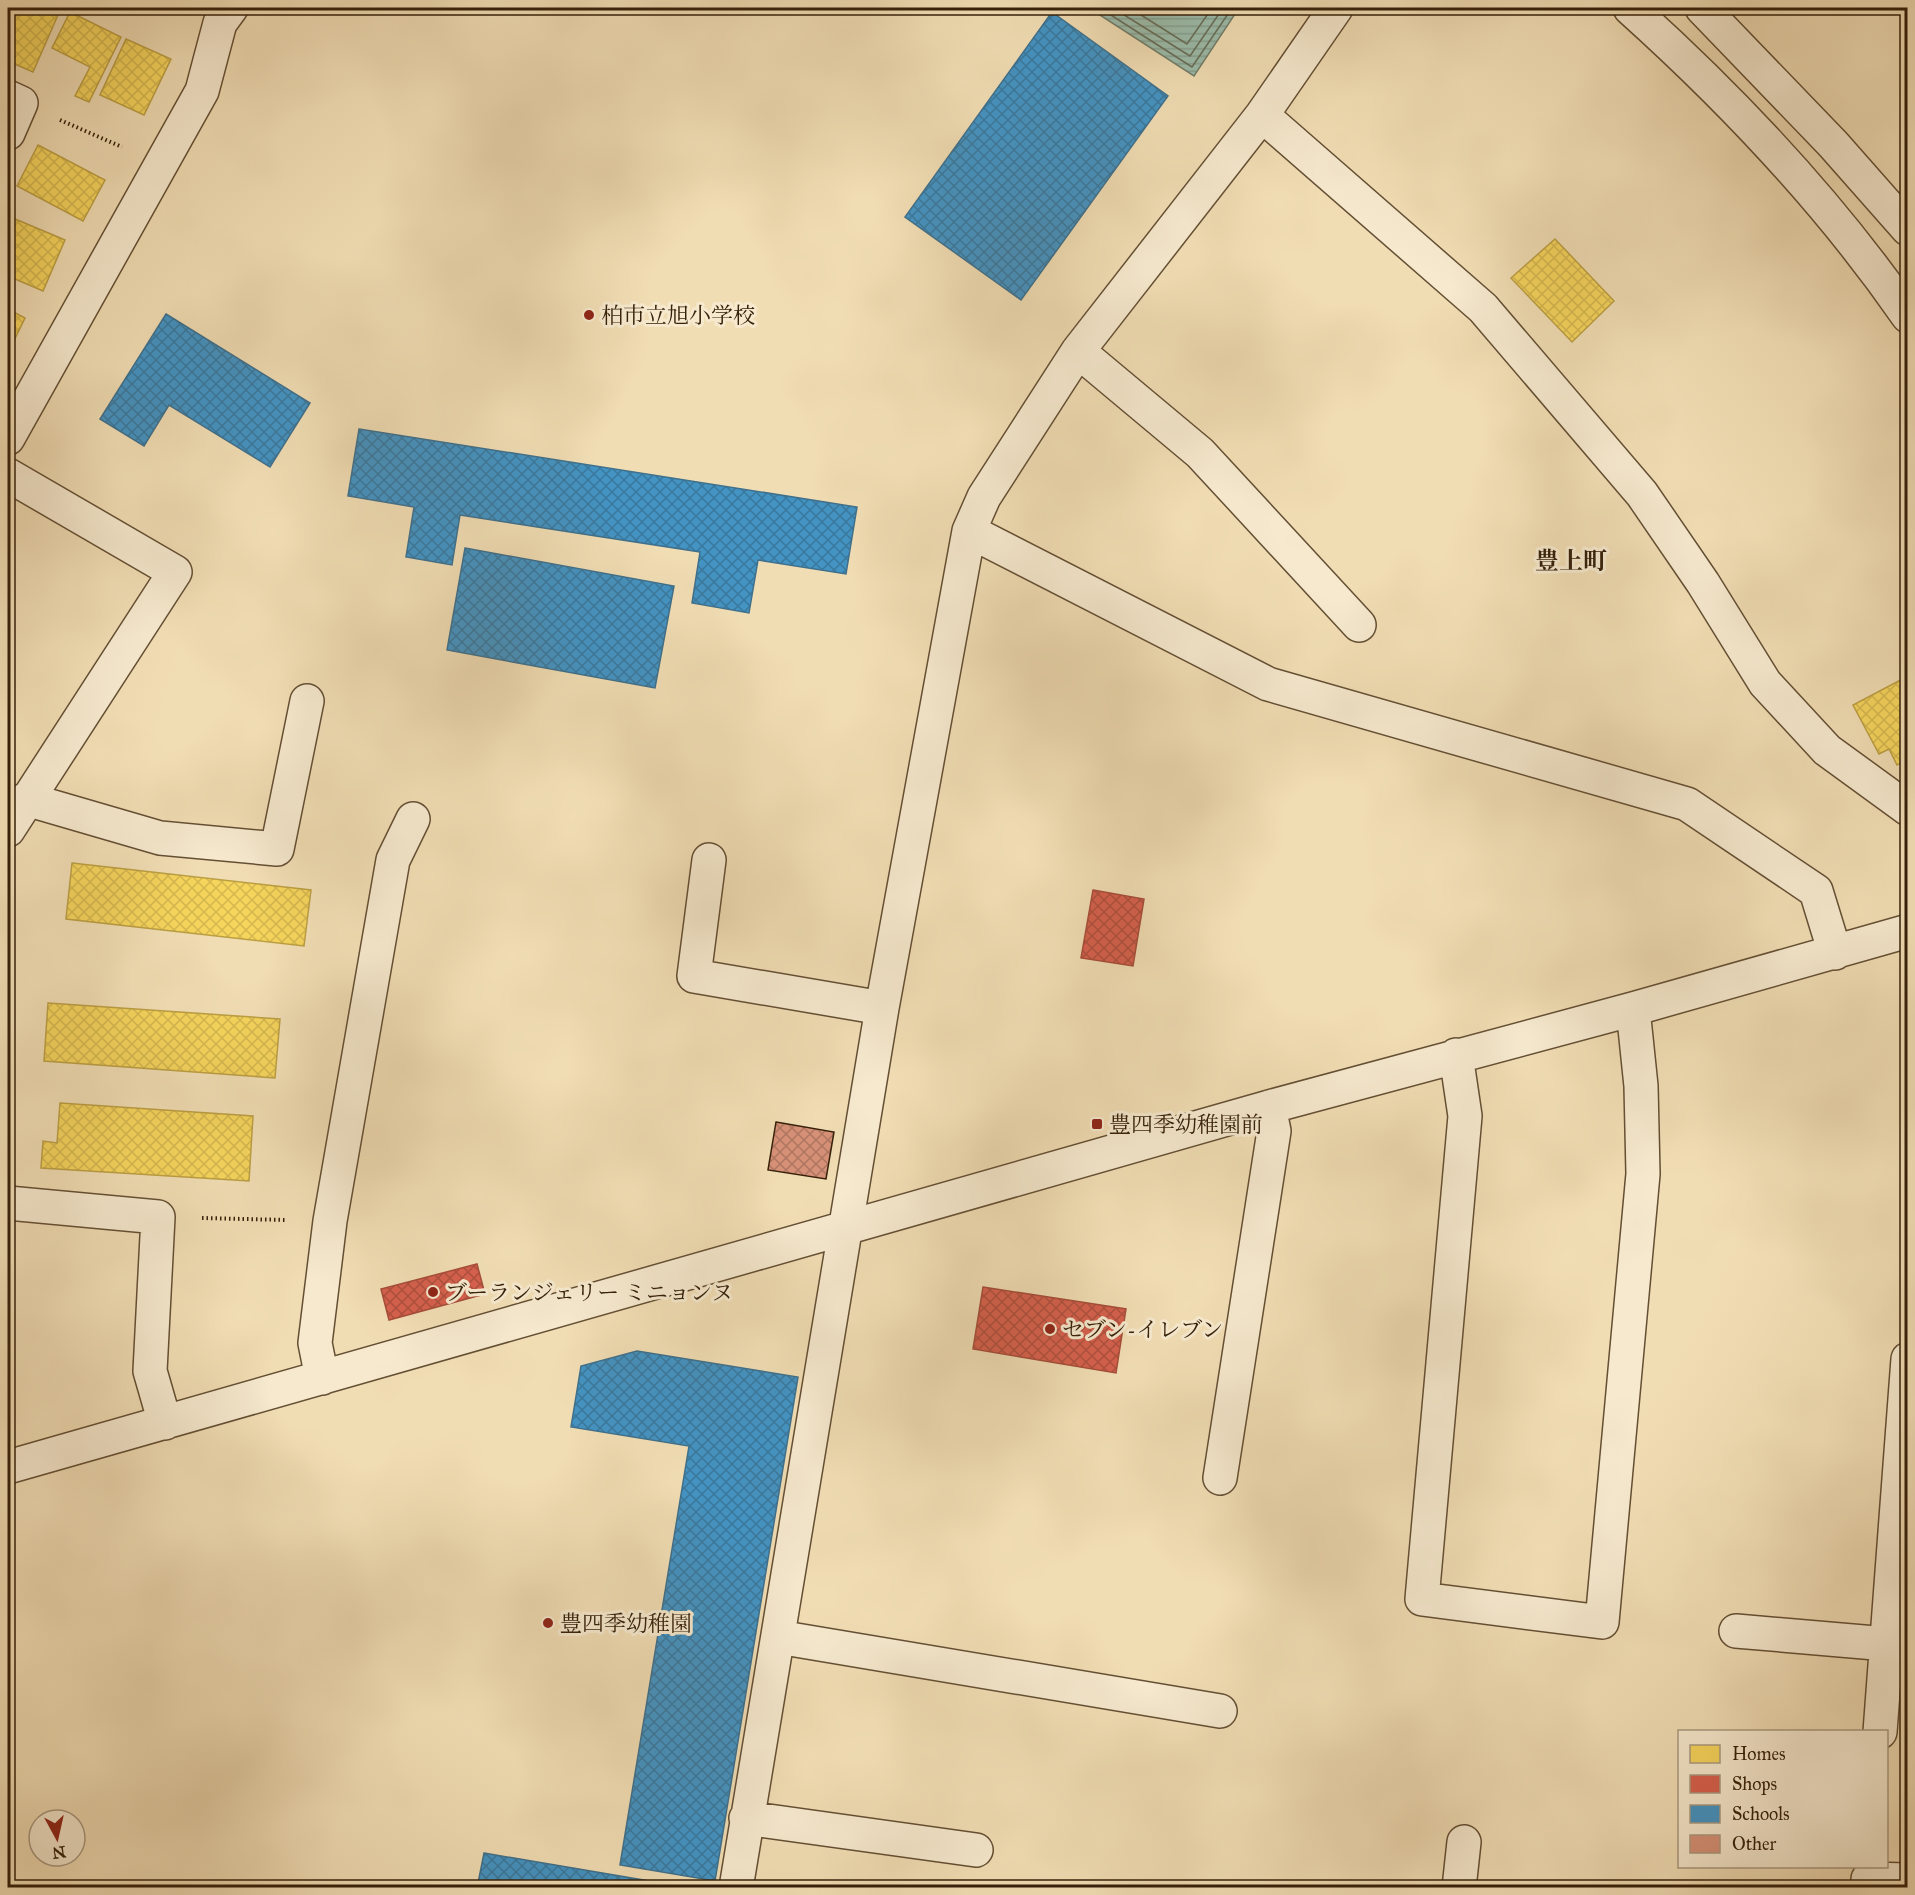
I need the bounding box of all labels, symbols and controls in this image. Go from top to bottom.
place label: 柏市立旭小学校 [601,302,755,329]
marker: 柏市立旭小学校 [582,308,596,322]
district label: 豊上町 [1535,546,1607,576]
place label: 豊四季幼稚園前 [1109,1111,1263,1138]
marker: 豊四季幼稚園前 [1090,1117,1104,1131]
place label: ブーランジェリー ミニョンヌ [445,1279,733,1306]
marker: ブーランジェリー ミニョンヌ [426,1285,440,1299]
place label: セブン-イレブン [1062,1316,1223,1343]
marker: セブン-イレブン [1043,1322,1057,1336]
place label: 豊四季幼稚園 [560,1610,692,1637]
marker: 豊四季幼稚園 [541,1616,555,1630]
legend [1678,1730,1888,1868]
text: Homes [1732,1743,1786,1765]
text: Shops [1732,1773,1777,1795]
text: Schools [1732,1803,1790,1825]
north arrow [27,1808,87,1868]
text: Other [1732,1833,1777,1855]
text: N [51,1842,67,1863]

